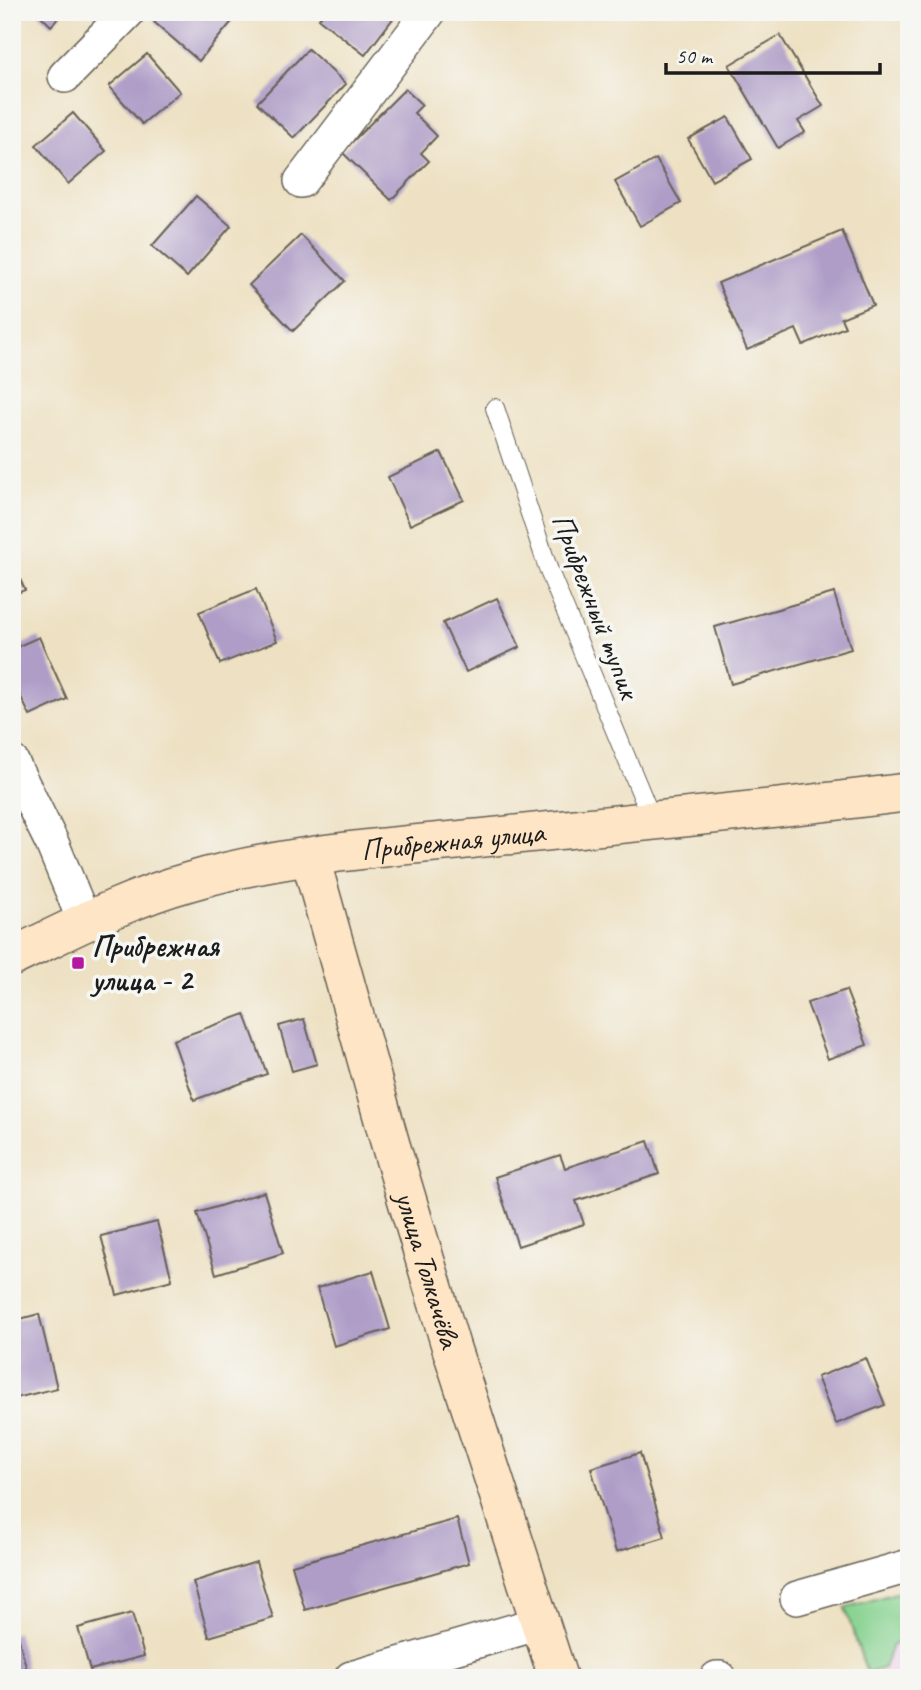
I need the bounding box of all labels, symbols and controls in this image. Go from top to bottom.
scale bar [666,32,879,76]
text: 50 m [676,43,714,69]
street label: Прибрежный тупик [543,508,649,706]
street label: Прибрежная улица [359,812,548,869]
place label: Прибрежная улица - 2 [89,927,221,999]
marker: Прибрежная улица - 2 [70,955,86,971]
street label: улица Толкачёва [386,1185,470,1354]

